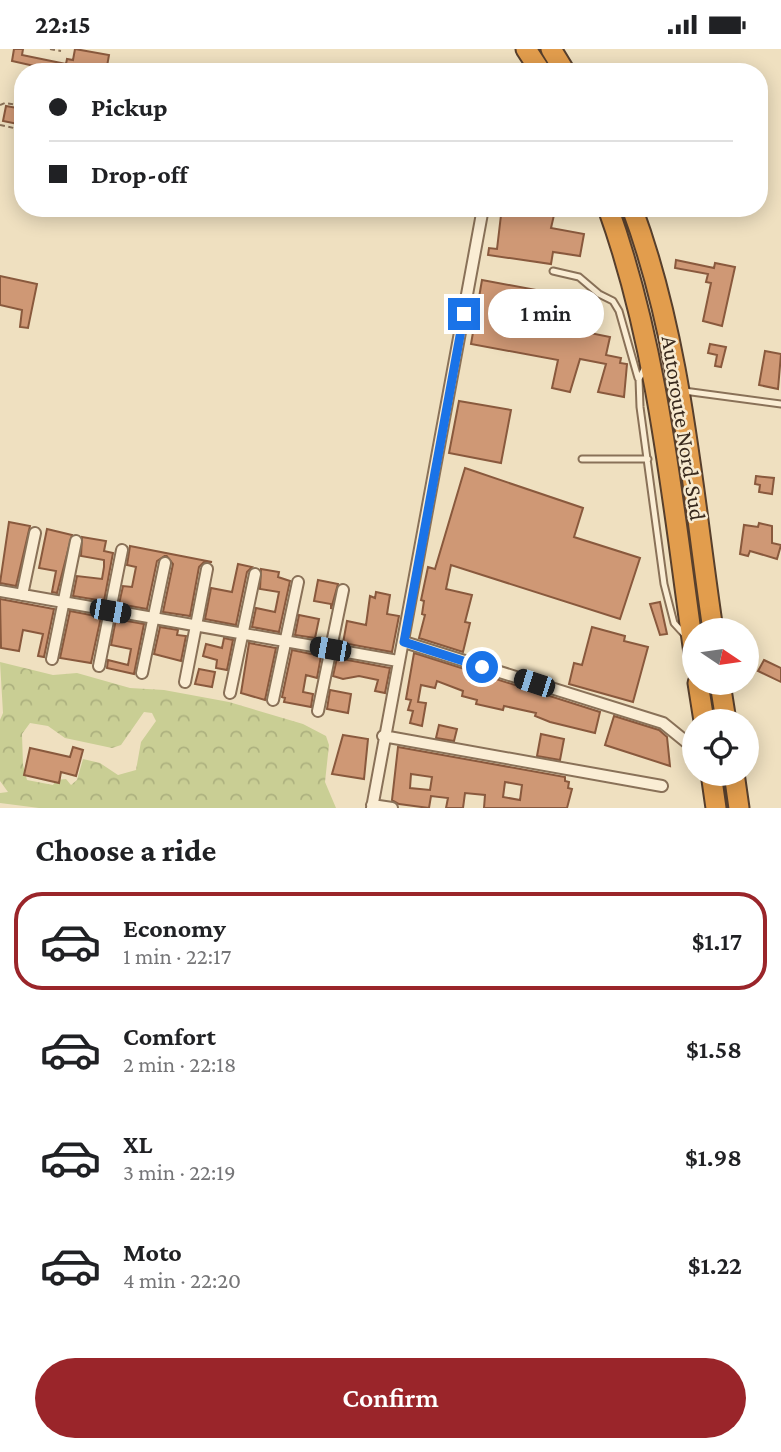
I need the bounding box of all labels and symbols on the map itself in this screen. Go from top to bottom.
callout: 1 min [489,289,604,339]
route end [448,298,480,330]
street label: Autoroute Nord-Sud [657,334,711,522]
car [88,597,133,625]
north arrow [682,618,760,695]
car [308,635,353,663]
route start [466,651,498,683]
car [511,667,558,699]

